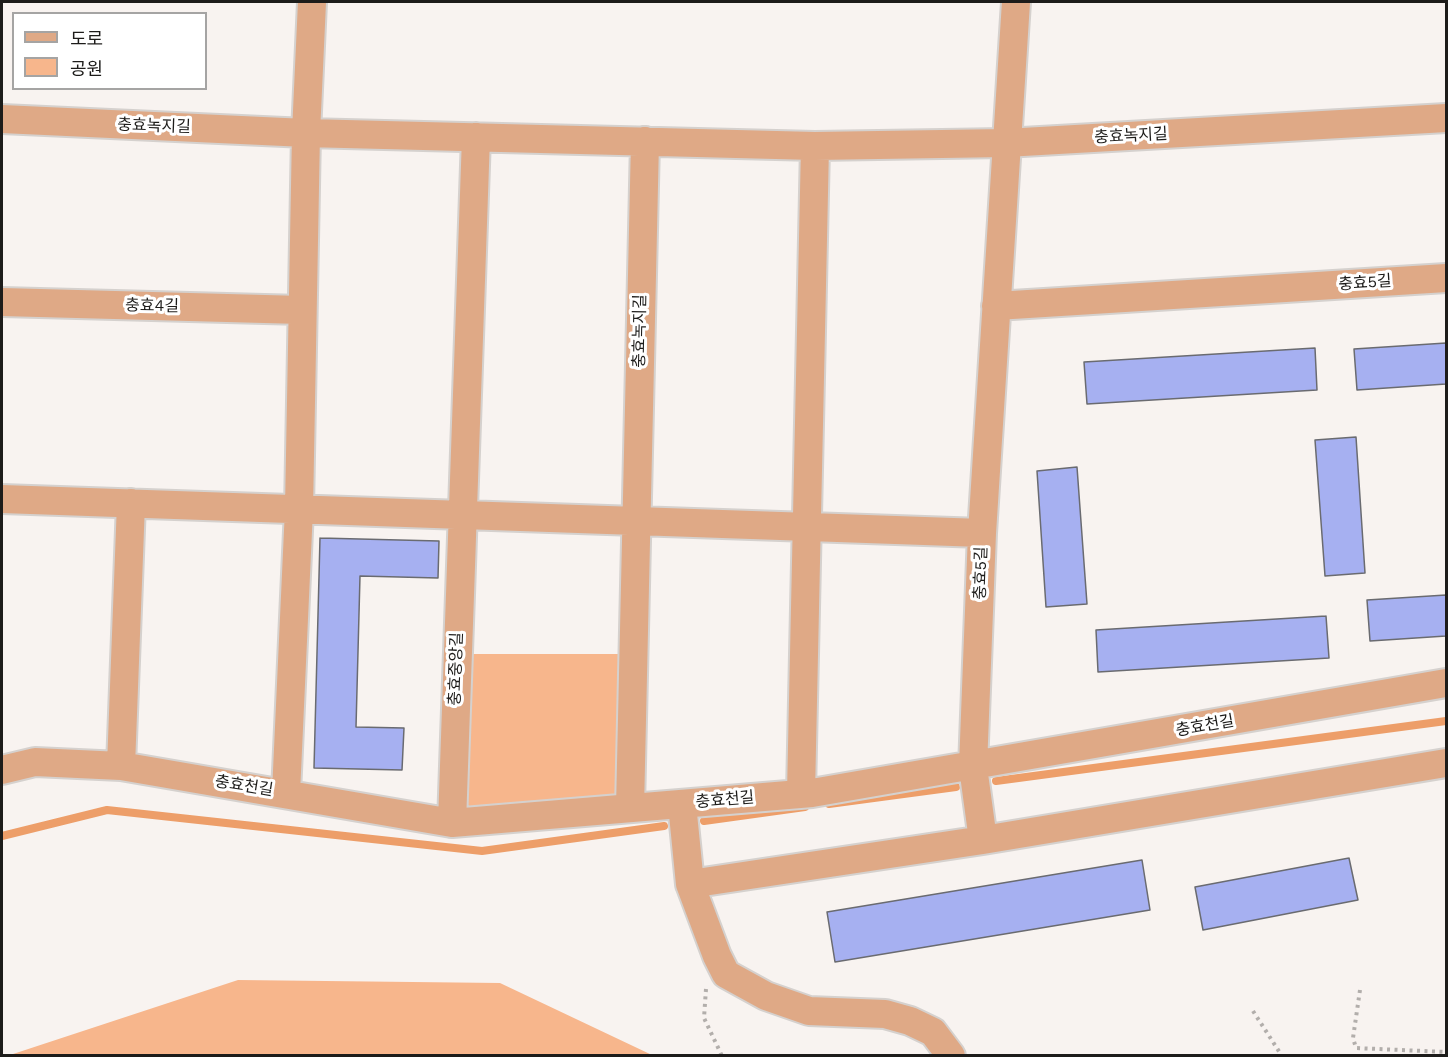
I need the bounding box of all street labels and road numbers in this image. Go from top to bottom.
street label: 충효녹지길 [117,115,191,137]
street label: 충효녹지길 [1094,124,1168,148]
street label: 충효5길 [1338,272,1392,294]
street label: 충효녹지길 [630,294,650,368]
street label: 충효4길 [125,296,179,316]
street label: 충효5길 [970,546,992,600]
street label: 충효중앙길 [445,632,467,706]
street label: 충효천길 [1174,711,1236,741]
street label: 충효천길 [213,772,275,800]
street label: 충효천길 [695,788,755,812]

